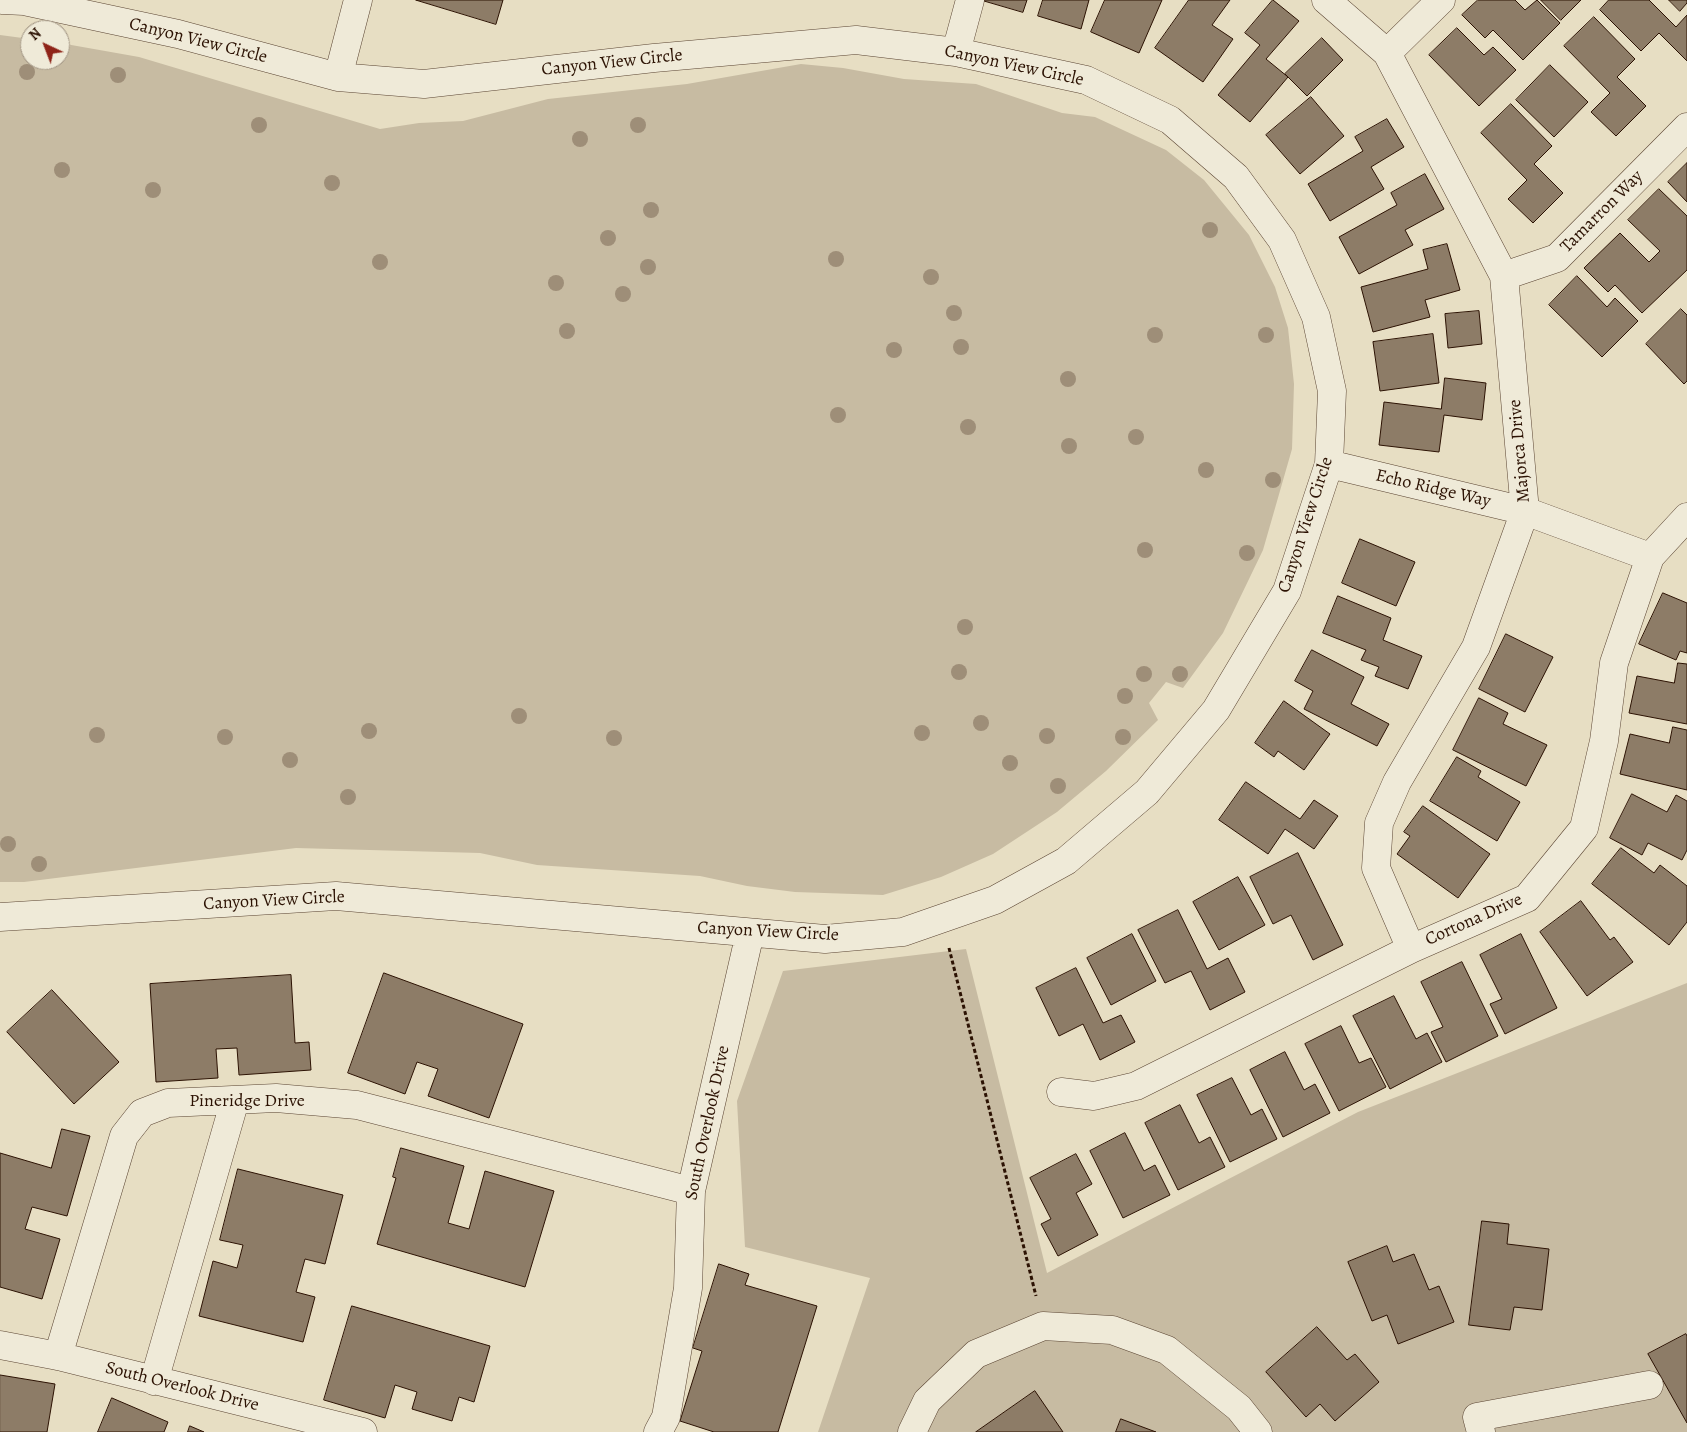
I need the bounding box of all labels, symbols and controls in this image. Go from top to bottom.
street label: Canyon View Circle [127,13,269,69]
north arrow [20,20,70,70]
text: N [25,24,45,45]
street label: Canyon View Circle [942,41,1086,91]
street label: Canyon View Circle [540,45,684,81]
street label: Tamarron Way [1556,166,1648,258]
street label: Majorca Drive [1505,399,1535,503]
street label: Canyon View Circle [1274,454,1338,596]
street label: Echo Ridge Way [1373,465,1493,513]
street label: Canyon View Circle [203,887,345,915]
street label: Cortona Drive [1422,889,1526,951]
street label: Canyon View Circle [697,918,839,946]
street label: South Overlook Drive [681,1044,735,1202]
street label: Pineridge Drive [189,1091,305,1113]
street label: South Overlook Drive [103,1357,261,1417]

